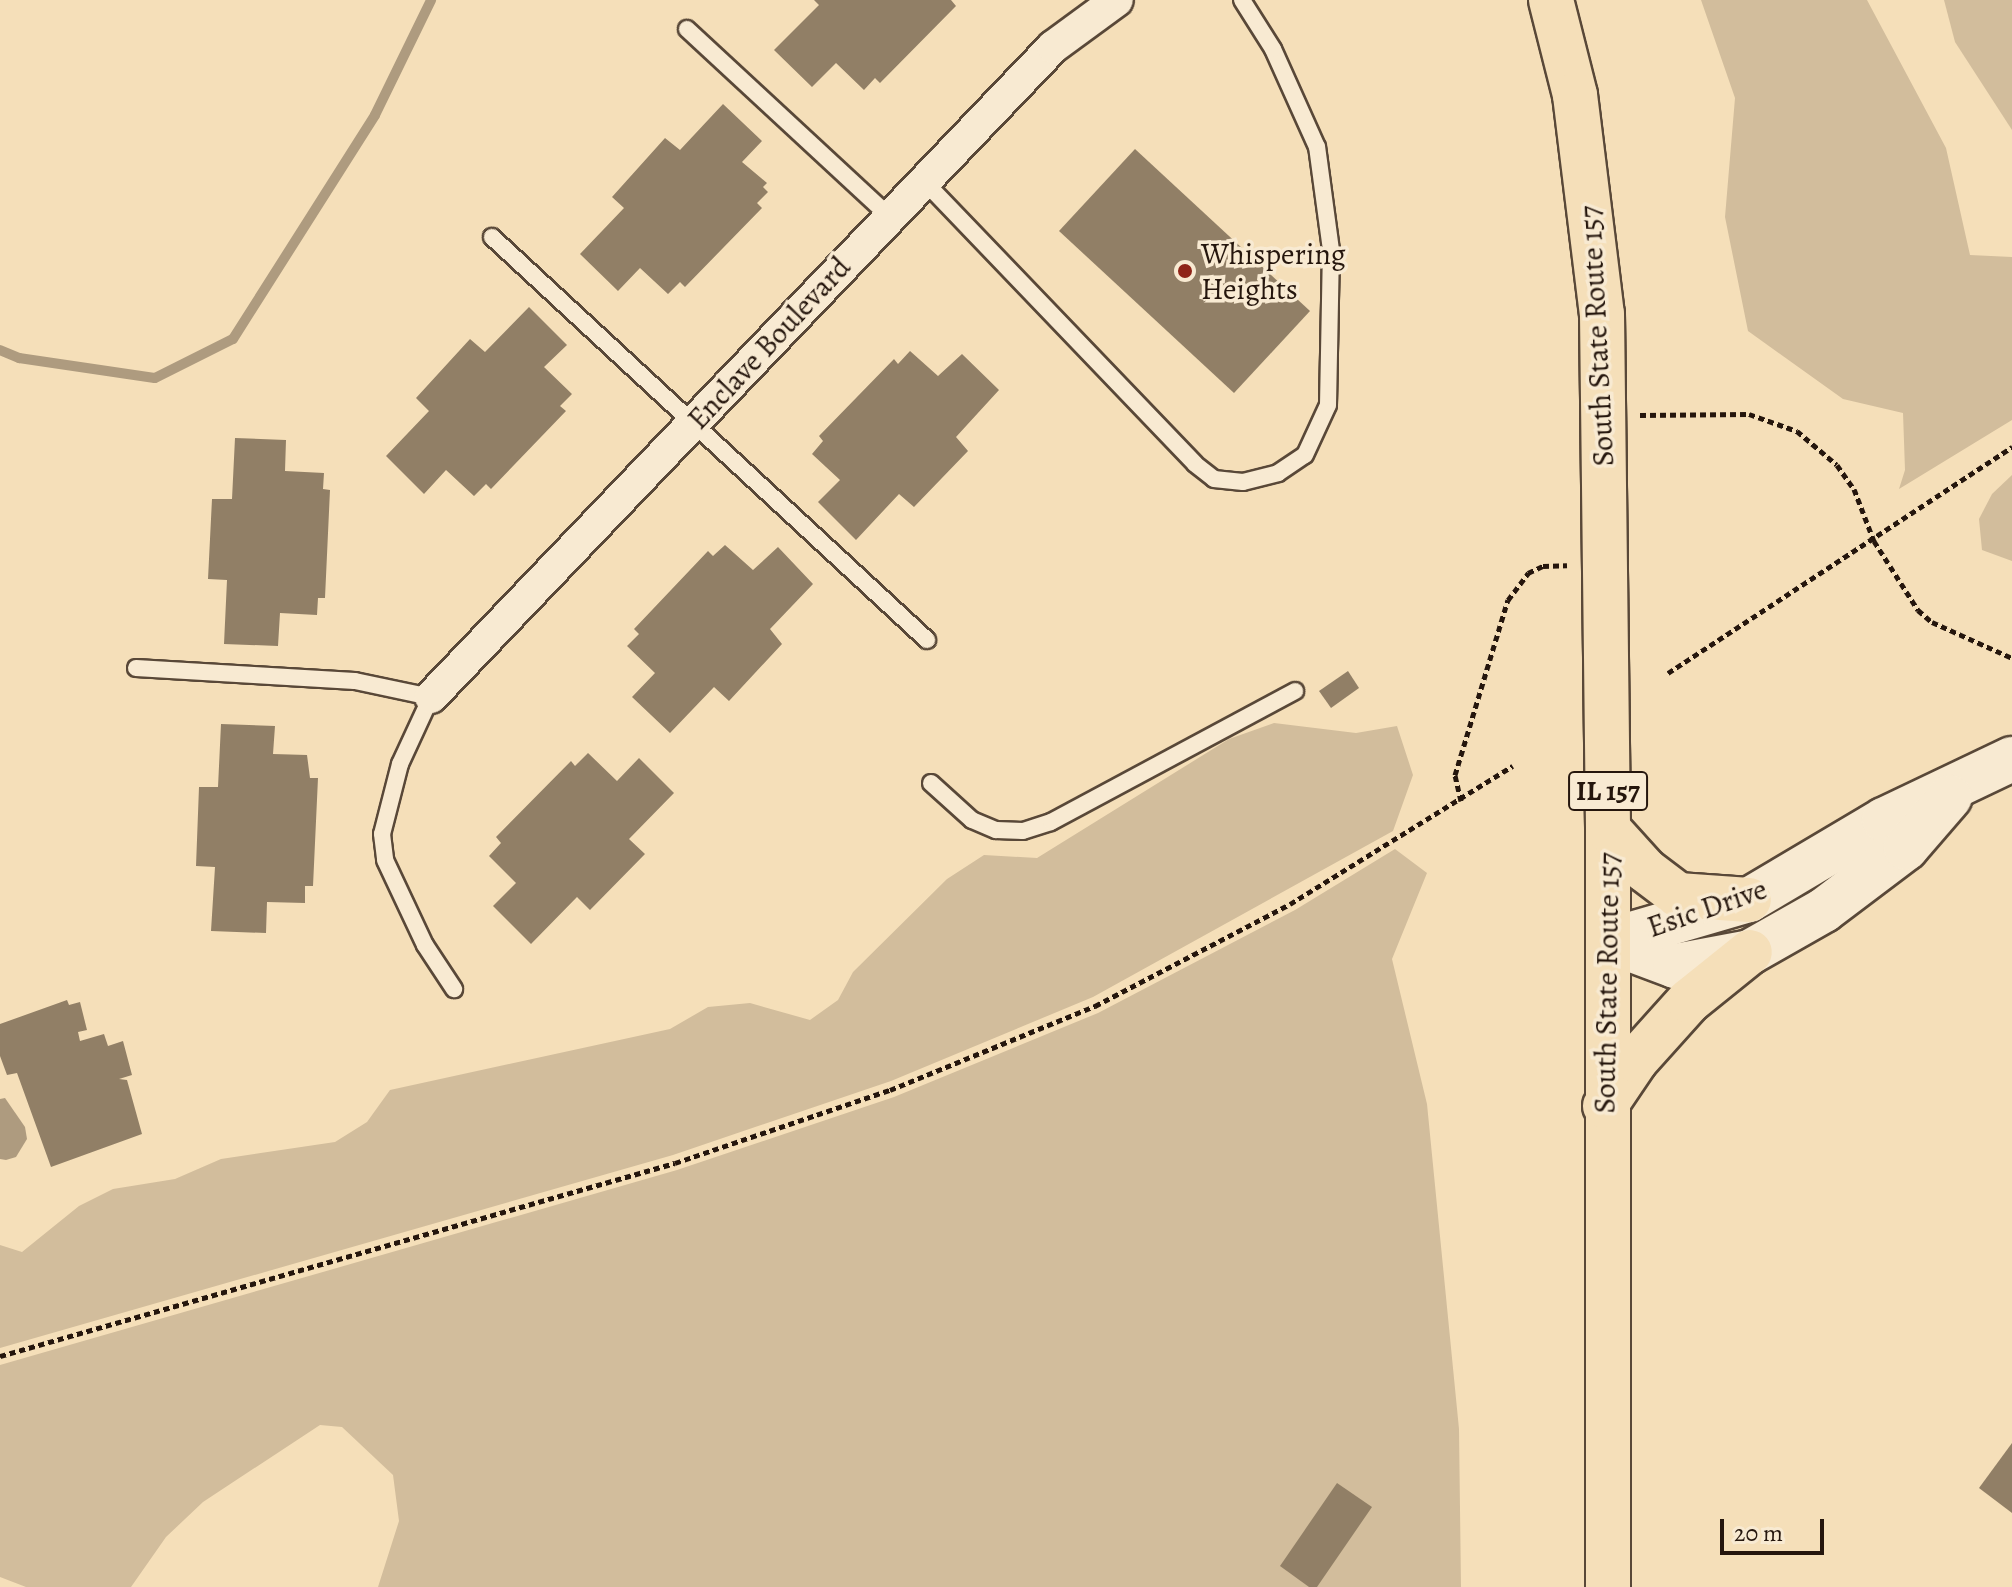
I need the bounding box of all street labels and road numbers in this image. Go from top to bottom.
street label: South State Route 157 [1572,205,1622,467]
street label: Enclave Boulevard [680,249,858,437]
road number: IL 157 [1568,767,1648,815]
street label: South State Route 157 [1587,852,1627,1114]
street label: Esic Drive [1642,871,1772,945]

